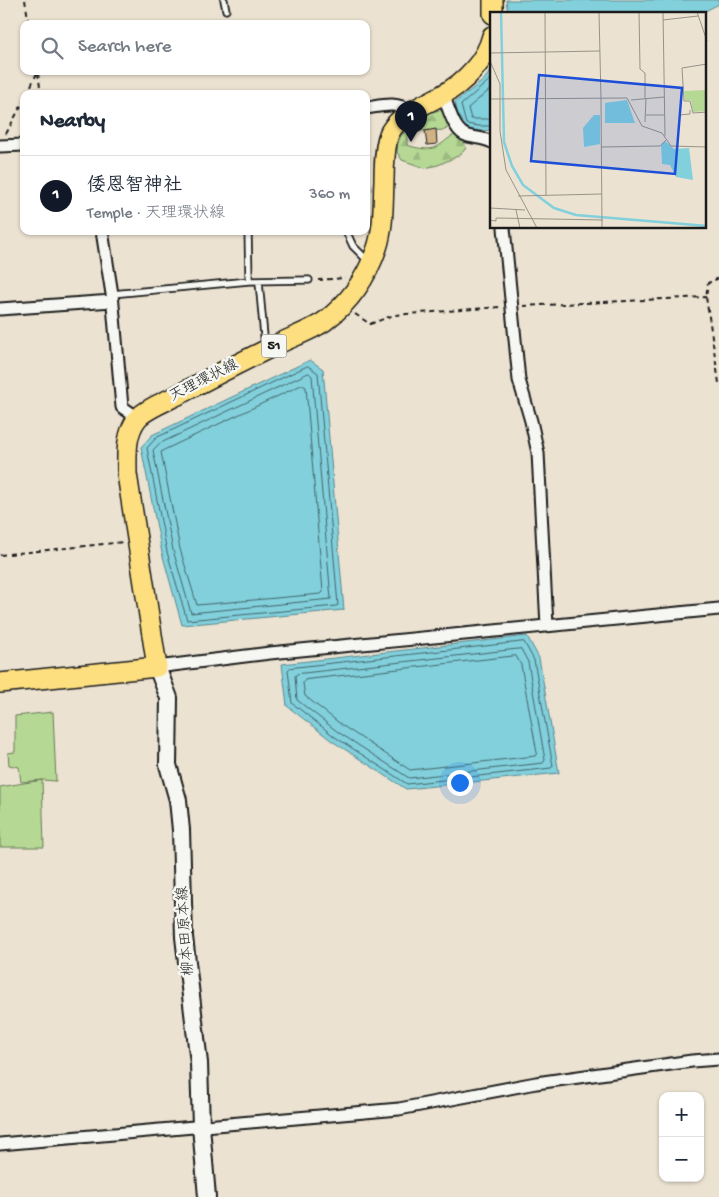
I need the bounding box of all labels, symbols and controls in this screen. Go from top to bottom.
inset map [490,12,706,229]
search box [20,20,370,75]
icon: search [38,34,66,62]
text: Search here [78,36,172,59]
pin: 1 [395,101,427,142]
text: Nearby [40,110,105,135]
text: 倭恩智神社 [87,175,182,198]
text: 1 [53,186,59,205]
text: 360 m [309,186,350,205]
text: Temple · 天理環状線 [87,205,225,224]
road number: 51 [262,334,286,358]
street label: 天理環状線 [166,355,242,406]
your location [447,770,473,796]
street label: 柳本田原本線 [173,885,198,977]
map controls [659,1092,704,1182]
button: + [659,1092,704,1137]
button: − [659,1137,704,1182]

